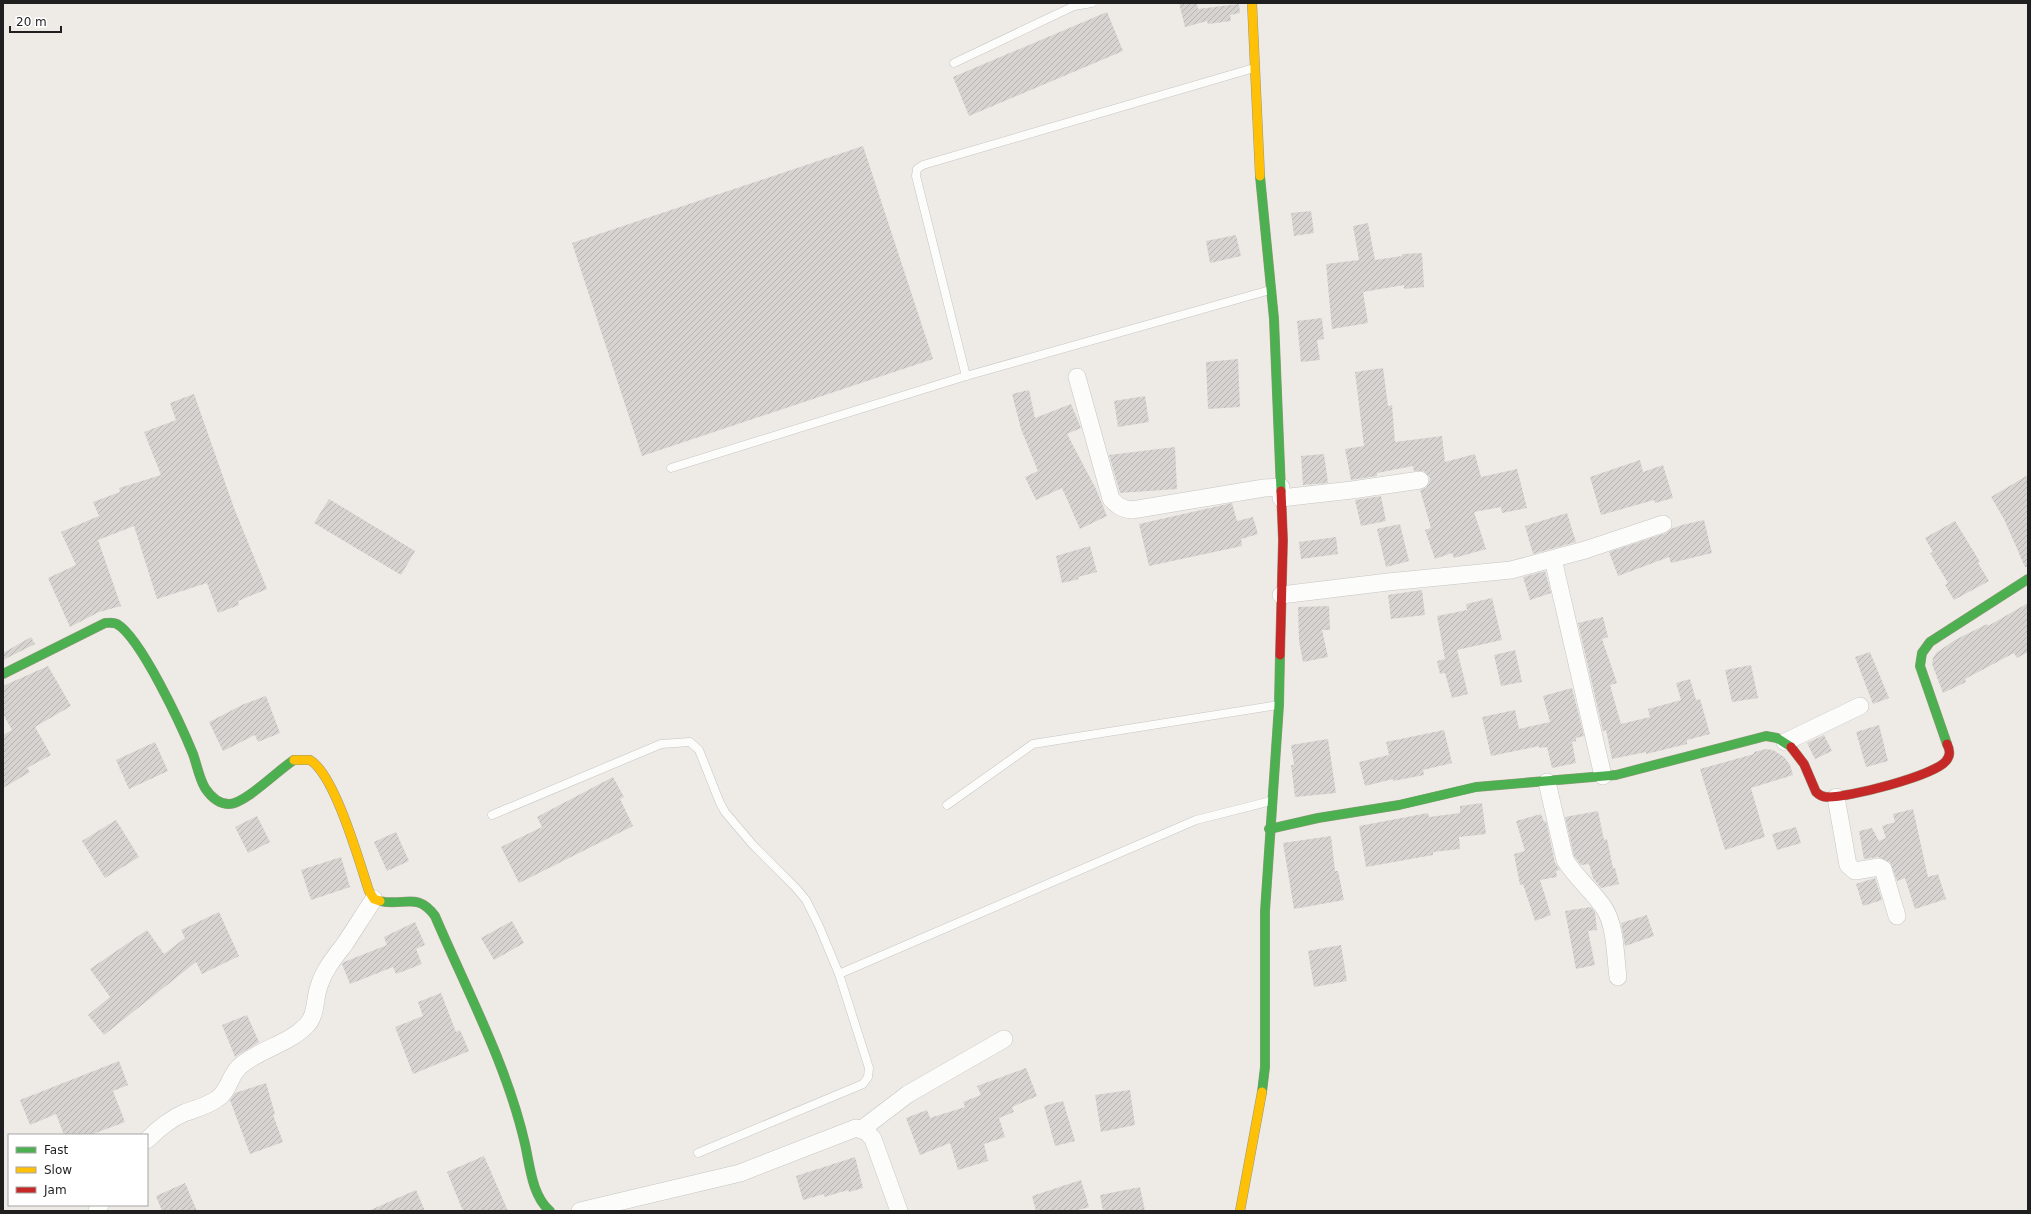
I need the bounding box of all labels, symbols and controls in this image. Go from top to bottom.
scale bar [10,8,61,34]
text: 20 m [16,15,47,29]
legend [8,1134,148,1206]
text: Fast [44,1143,68,1157]
text: Slow [44,1163,72,1177]
text: Jam [43,1183,67,1197]

